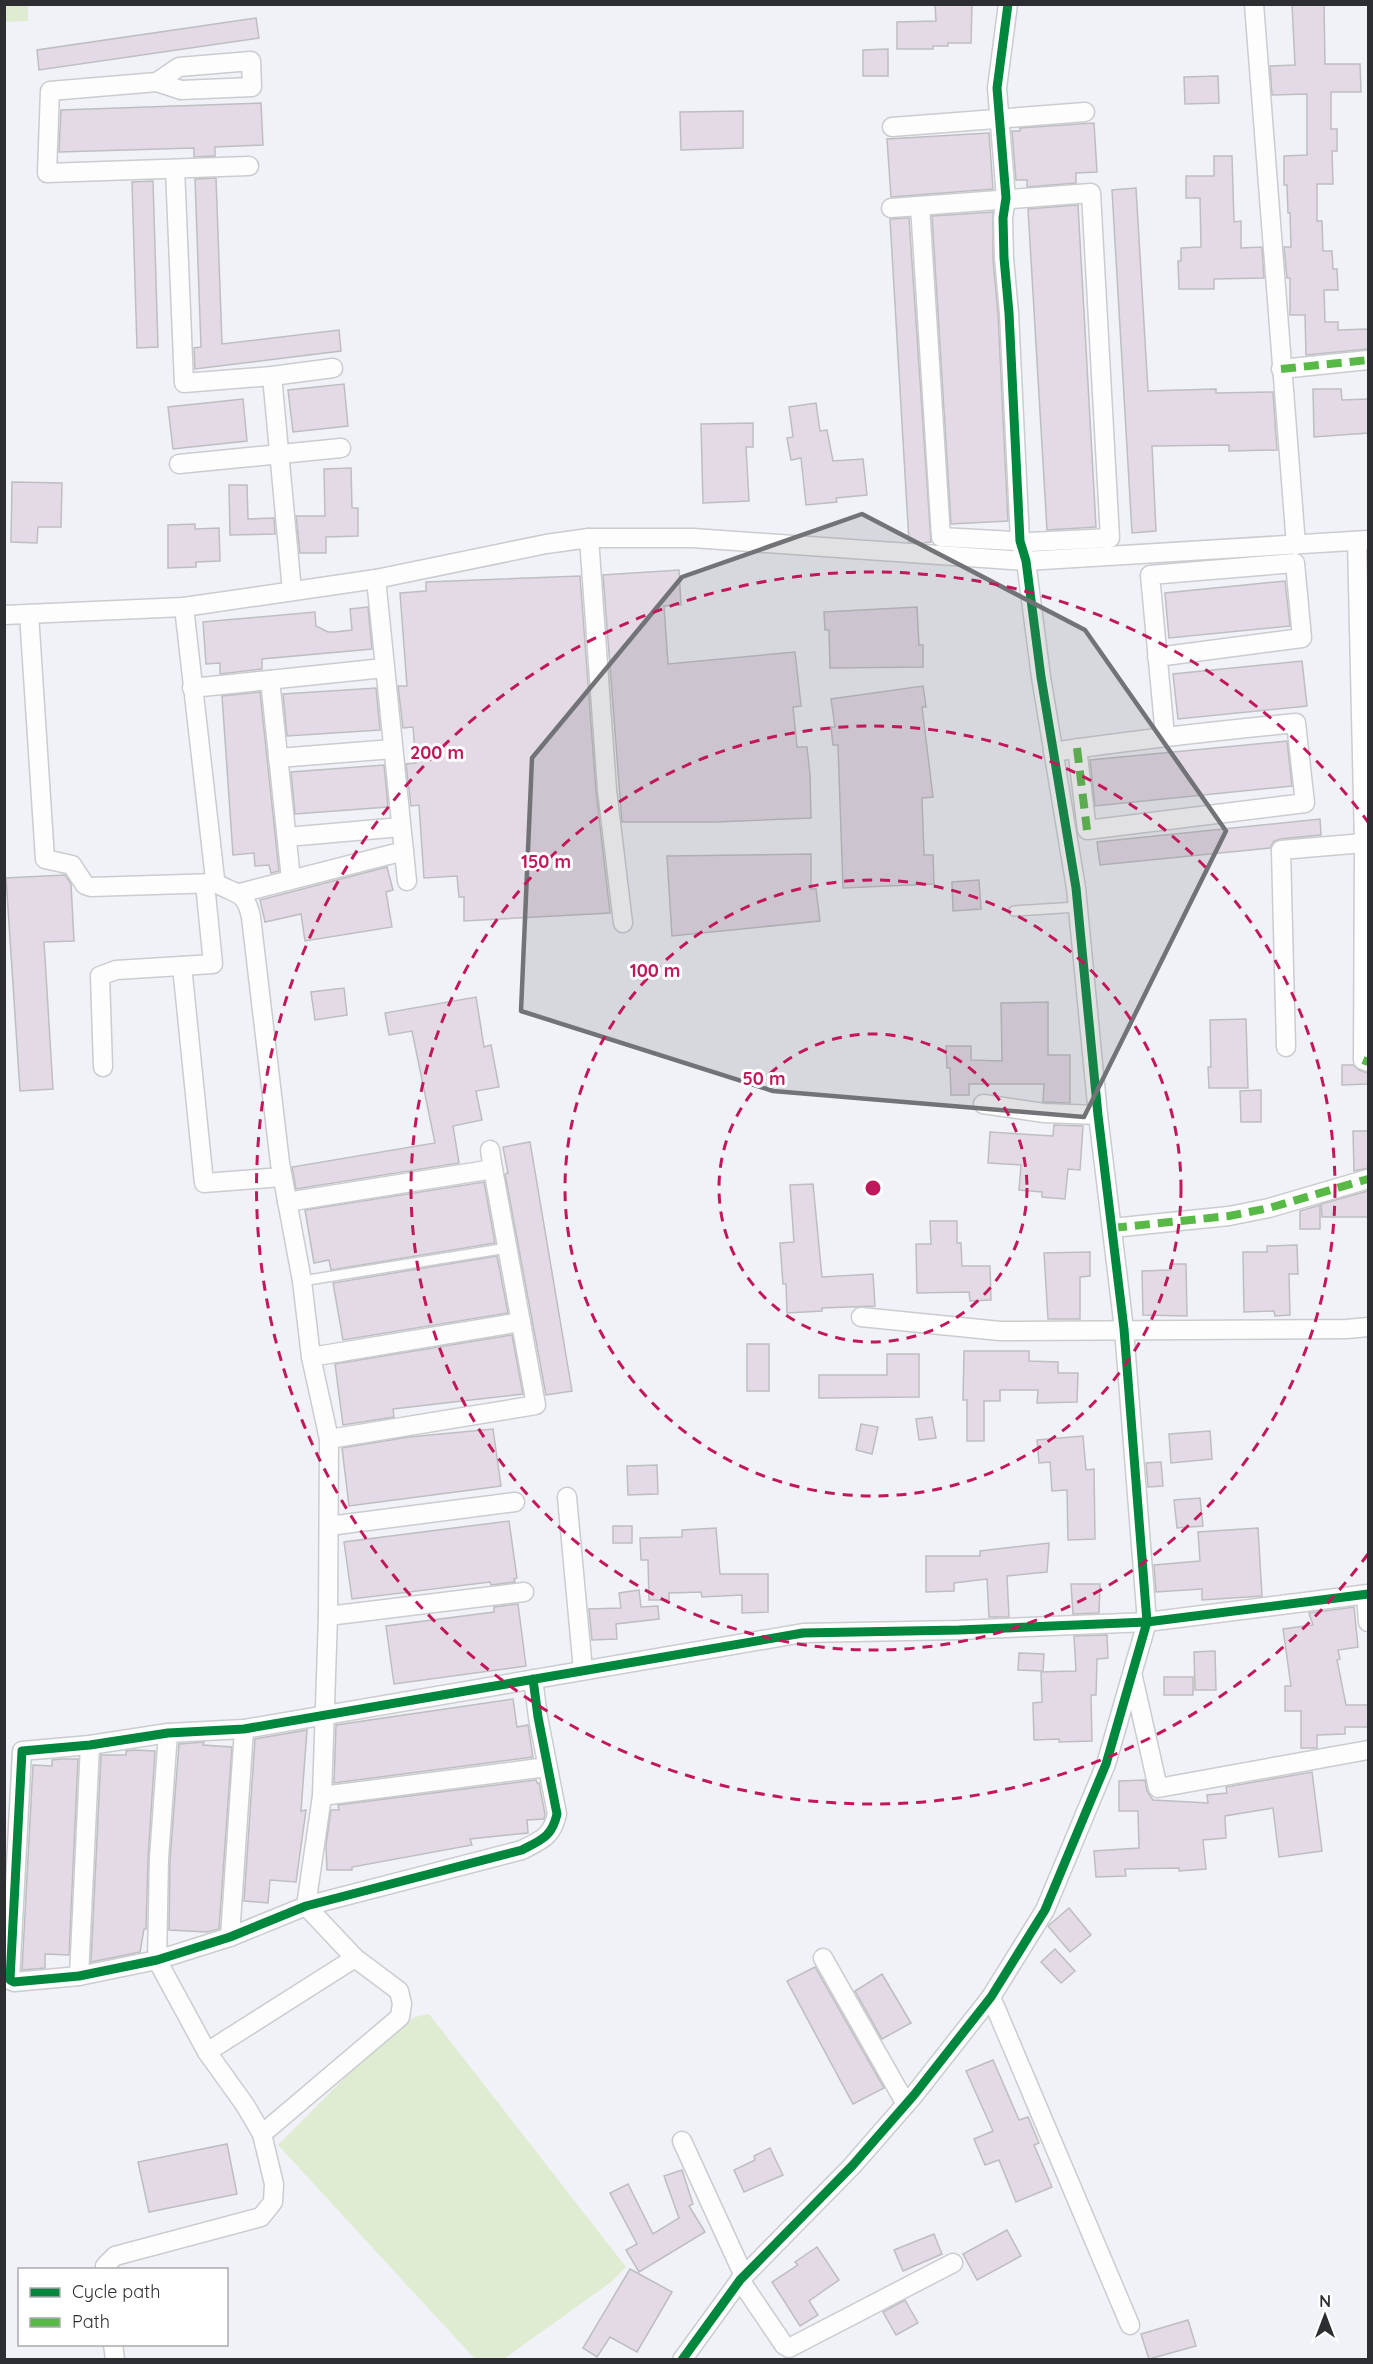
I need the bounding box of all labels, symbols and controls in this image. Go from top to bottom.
text: 200 m [410,741,464,764]
text: 150 m [521,850,571,873]
text: 100 m [630,959,680,982]
text: 50 m [742,1067,786,1090]
centre of rings [863,1178,883,1198]
legend [18,2268,228,2346]
text: Cycle path [72,2280,160,2303]
north arrow [1295,2286,1355,2346]
text: N [1319,2291,1331,2311]
text: Path [72,2310,110,2333]

